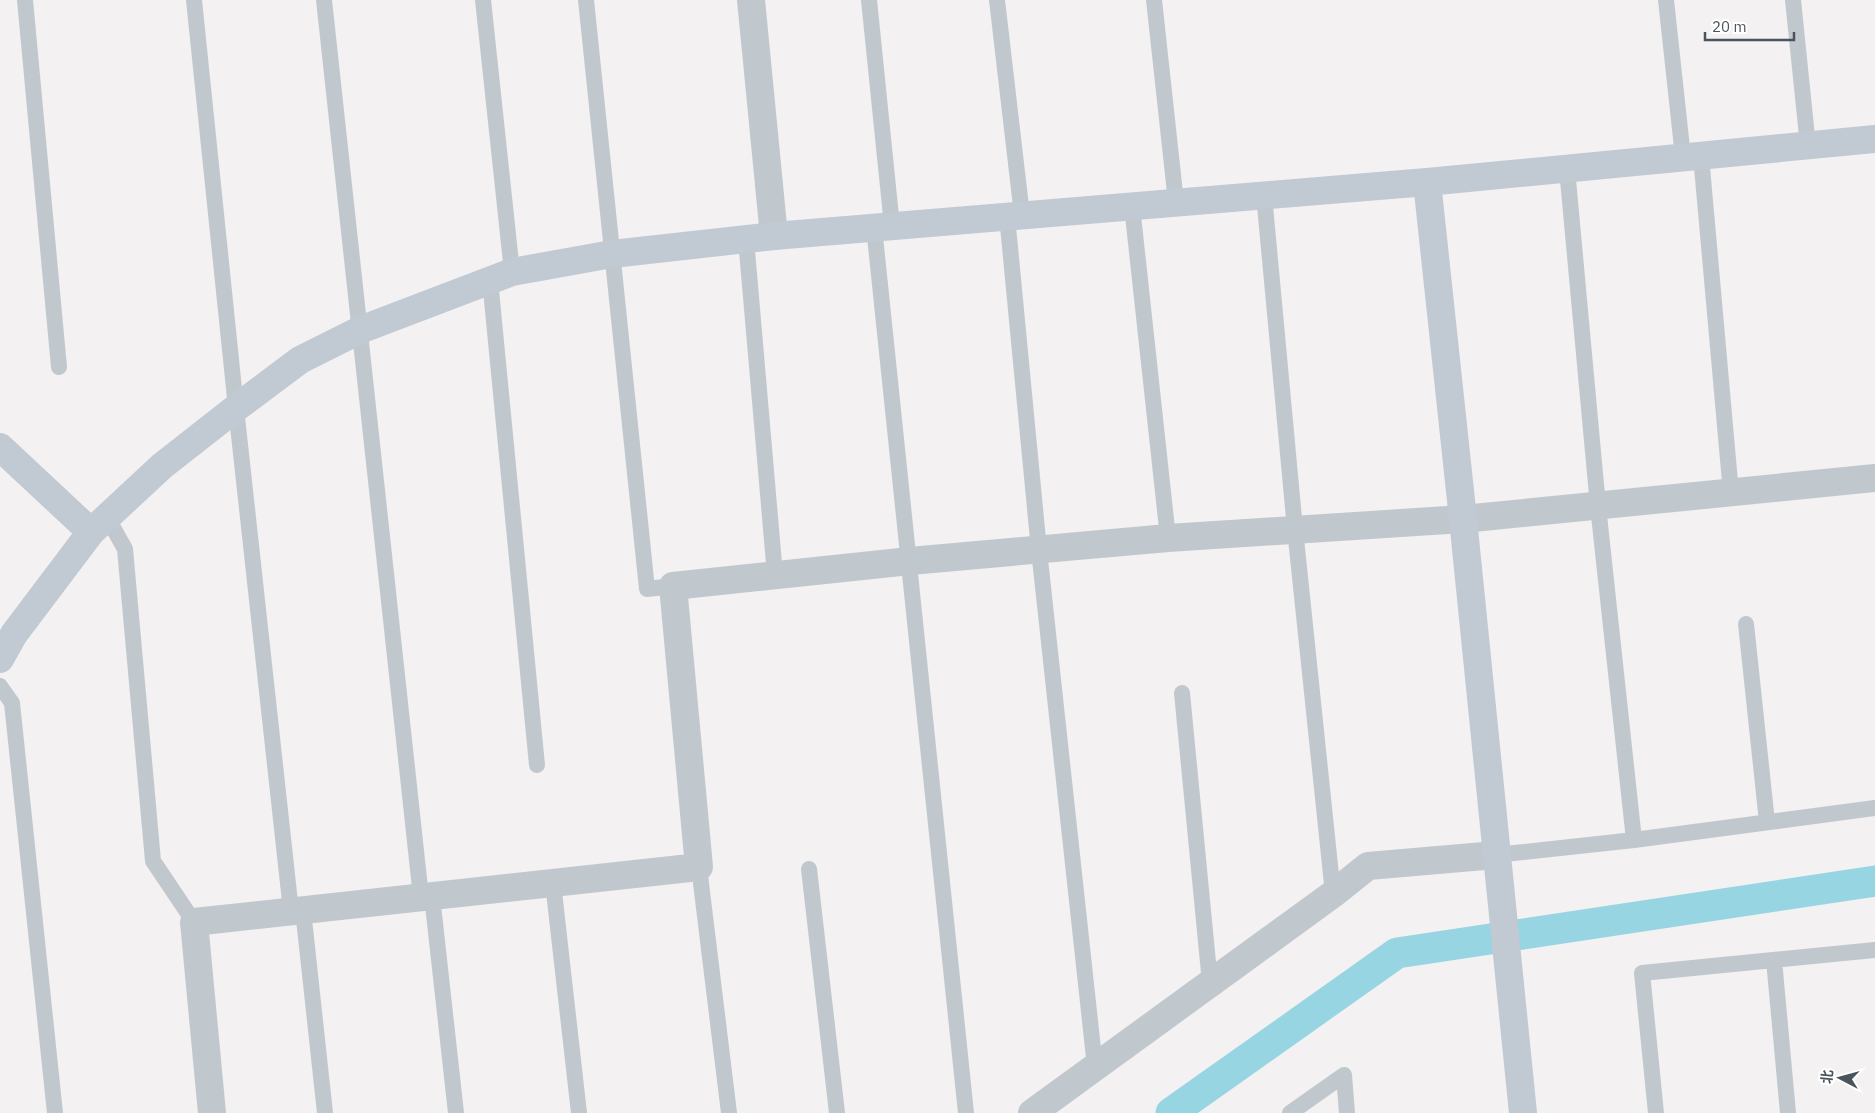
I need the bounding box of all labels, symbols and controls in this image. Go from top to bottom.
scale bar [1705,10,1794,42]
text: 20 m [1712,17,1747,36]
north arrow [1815,1053,1865,1103]
text: 北 [1817,1069,1837,1085]

